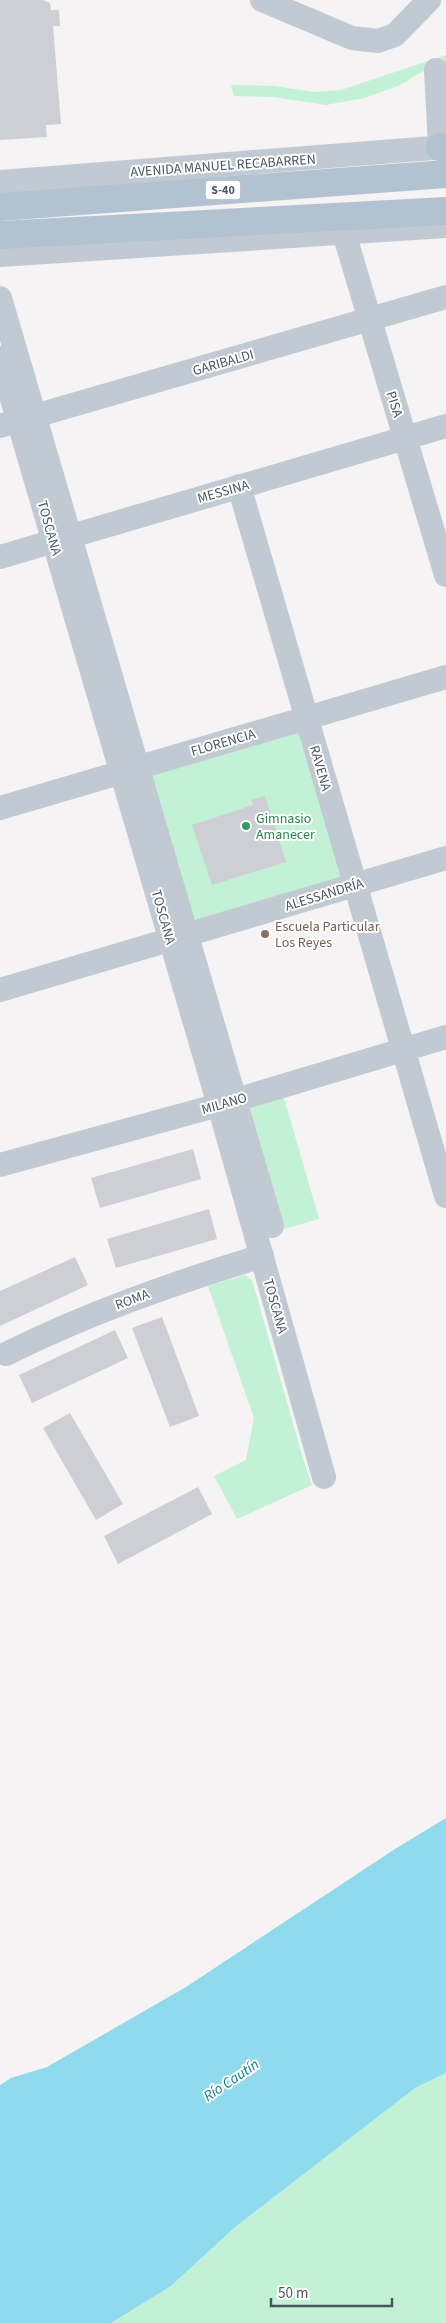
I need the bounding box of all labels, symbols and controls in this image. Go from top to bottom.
street label: AVENIDA MANUEL RECABARREN [130,150,316,182]
road number: S-40 [206,180,240,200]
street label: GARIBALDI [190,345,256,381]
street label: PISA [381,389,408,420]
street label: MESSINA [195,475,252,509]
street label: TOSCANA [32,499,67,558]
street label: FLORENCIA [189,724,258,762]
street label: RAVENA [304,743,336,794]
place label: Gimnasio Amanecer [256,809,315,845]
marker: Gimnasio Amanecer [240,820,252,832]
street label: ALESSANDRÍA [283,873,366,916]
street label: TOSCANA [146,888,181,947]
place label: Escuela Particular Los Reyes [275,917,380,953]
marker: Escuela Particular Los Reyes [259,928,271,940]
street label: MILANO [199,1088,249,1120]
street label: TOSCANA [258,1277,293,1336]
street label: ROMA [112,1284,153,1315]
water label: Río Cautín [199,2054,263,2107]
scale bar [271,2276,392,2308]
text: 50 m [278,2283,308,2304]

